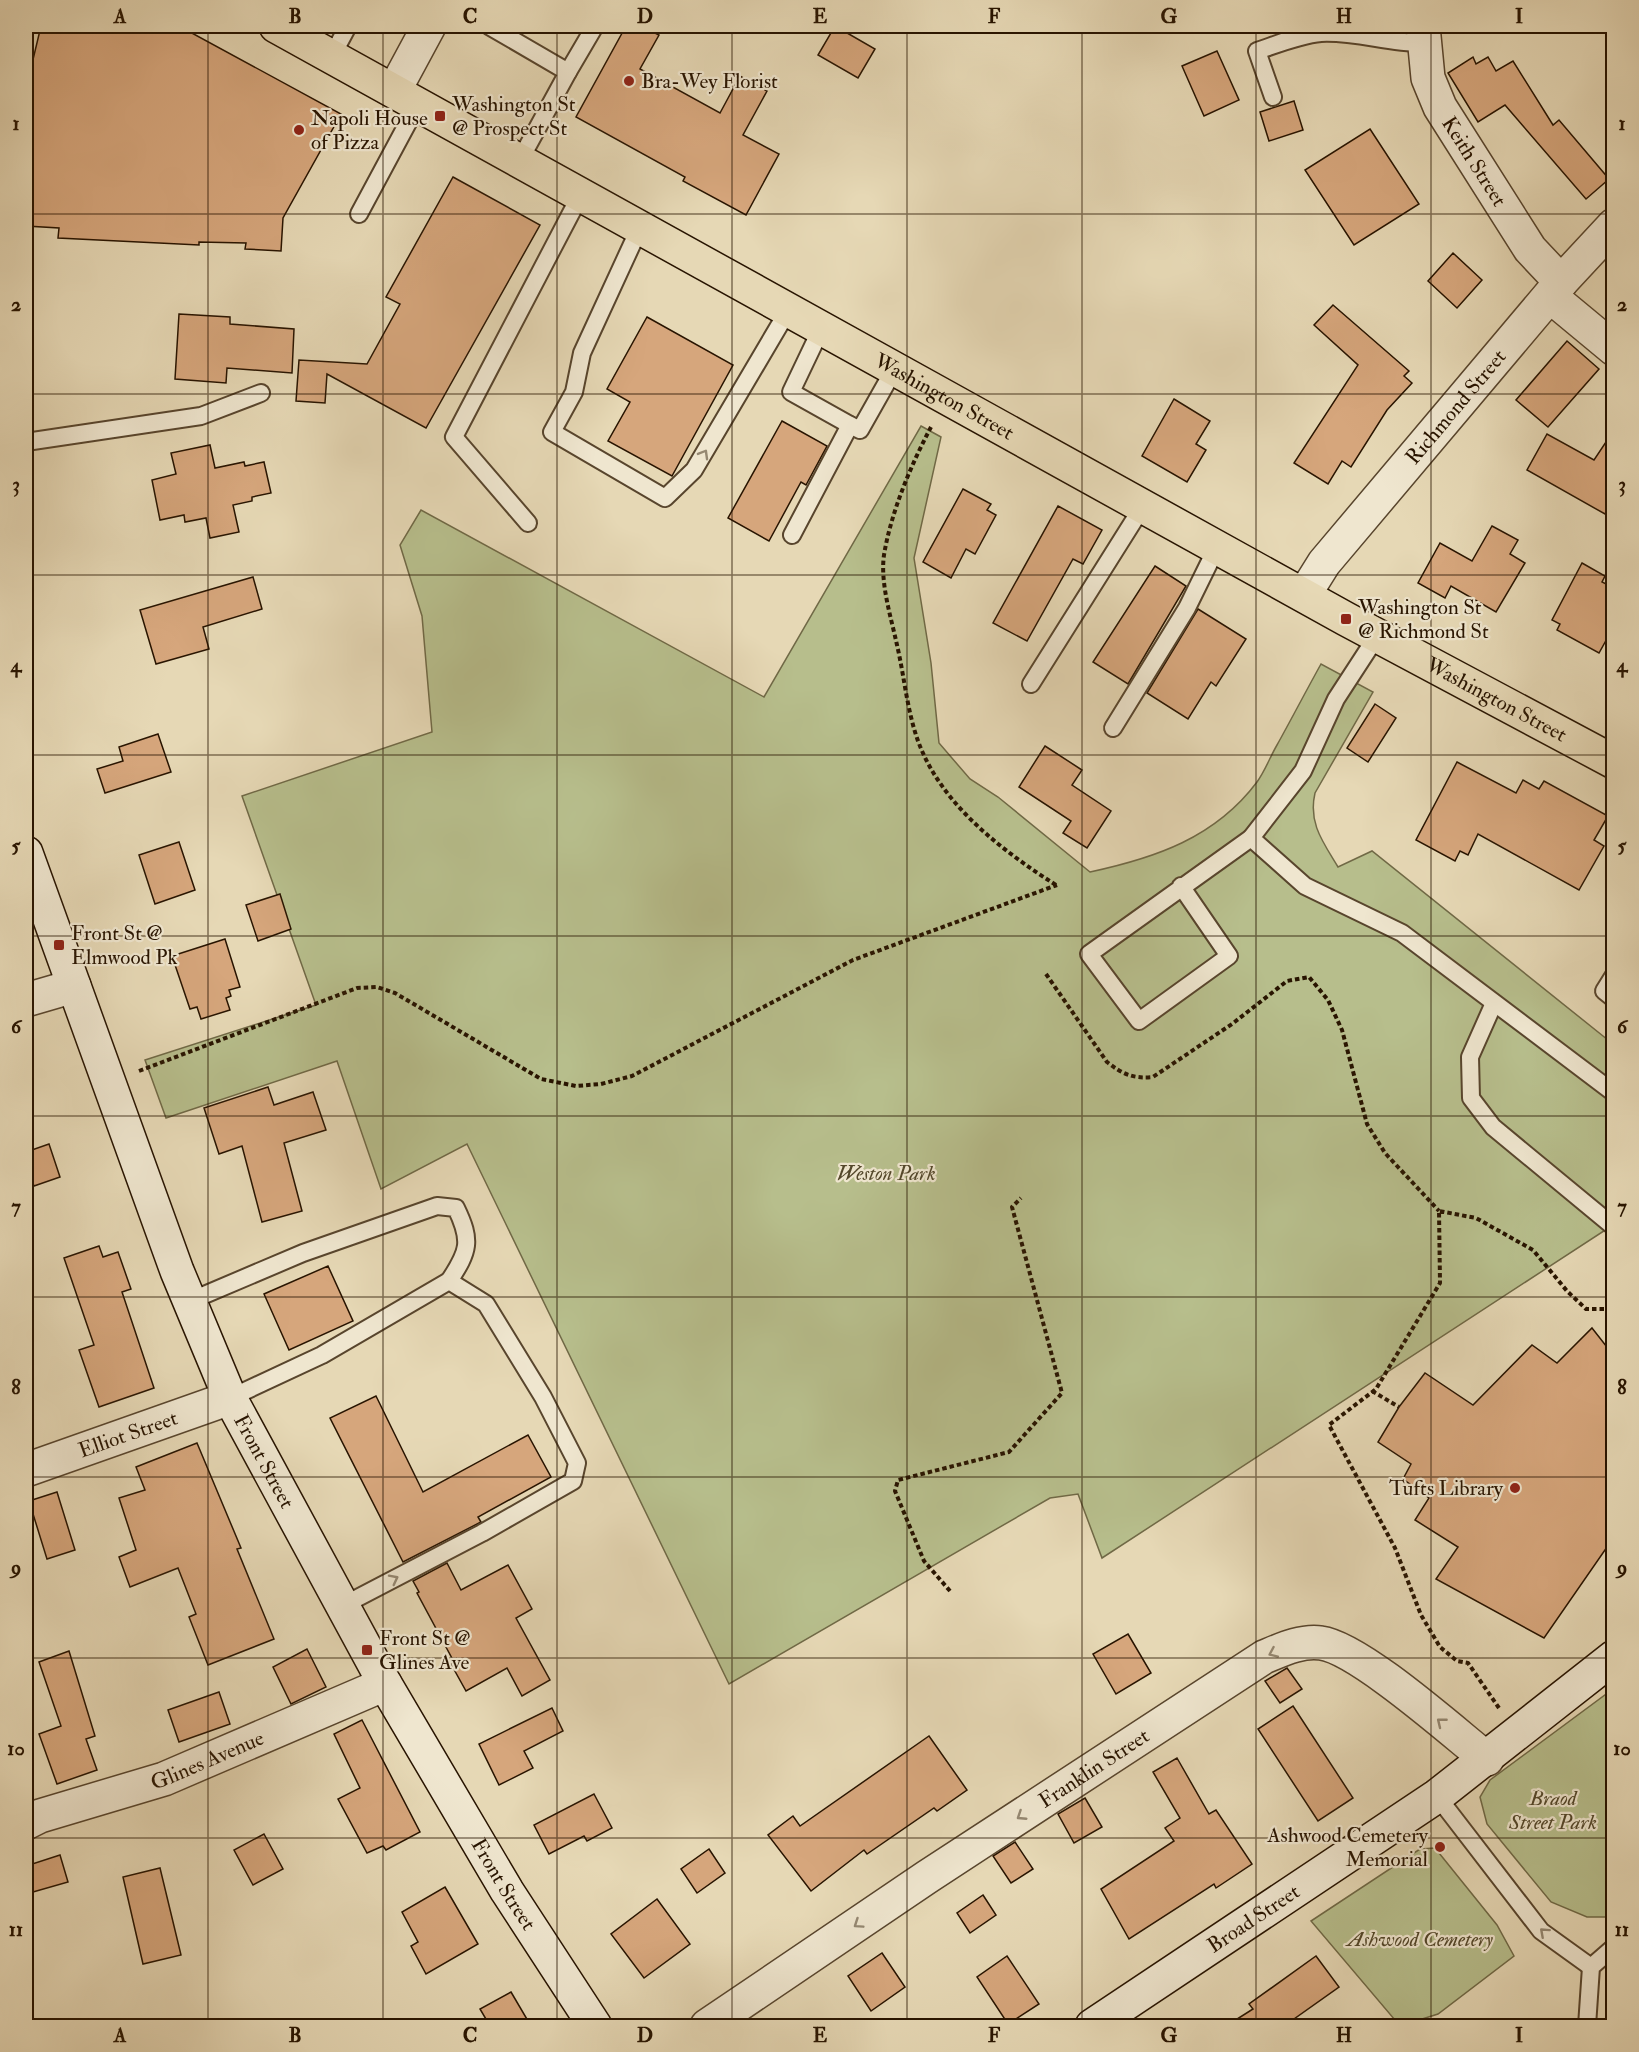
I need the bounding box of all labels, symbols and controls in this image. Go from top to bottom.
text: A [113,4,127,29]
text: B [288,4,302,29]
text: C [463,4,477,29]
text: D [637,4,653,29]
text: E [813,4,828,29]
text: F [988,4,1001,29]
text: G [1161,4,1178,29]
text: H [1336,4,1352,29]
text: I [1515,4,1523,29]
place label: Bra-Wey Florist [641,68,778,95]
marker: Bra-Wey Florist [622,74,636,88]
place label: Washington St @ Prospect St [451,91,576,142]
place label: Napoli House of Pizza [311,105,428,156]
marker: Washington St @ Prospect St [433,109,447,123]
text: 1 [12,111,20,136]
street label: Keith Street [1436,111,1513,212]
text: 1 [1618,111,1626,136]
marker: Napoli House of Pizza [292,123,306,137]
text: 2 [11,292,21,317]
text: 2 [1617,292,1627,317]
street label: Richmond Street [1399,344,1512,470]
street label: Washington Street [869,346,1019,446]
one-way arrow [696,450,708,461]
text: 3 [12,472,20,497]
text: 3 [1618,472,1626,497]
place label: Washington St @ Richmond St [1357,594,1489,645]
marker: Washington St @ Richmond St [1339,612,1353,626]
street label: Washington Street [1421,650,1572,748]
text: 4 [10,653,23,678]
text: 4 [1616,653,1629,678]
text: 5 [12,833,22,858]
text: 5 [1618,833,1628,858]
place label: Front St @ Elmwood Pk [71,920,178,971]
marker: Front St @ Elmwood Pk [52,938,66,952]
text: 6 [11,1014,23,1039]
text: 6 [1617,1014,1629,1039]
park label: Weston Park [836,1160,936,1187]
text: 7 [11,1194,21,1219]
text: 7 [1617,1194,1627,1219]
text: 8 [11,1375,21,1400]
text: 8 [1617,1375,1627,1400]
street label: Elliot Street [75,1404,181,1464]
street label: Front Street [228,1409,301,1513]
place label: Tufts Library [1389,1475,1504,1502]
marker: Tufts Library [1508,1481,1522,1495]
text: 9 [9,1555,21,1580]
text: 9 [1615,1555,1627,1580]
one-way arrow [388,1574,399,1586]
place label: Front St @ Glines Ave [379,1625,470,1676]
marker: Front St @ Glines Ave [360,1643,374,1657]
one-way arrow [1268,1646,1279,1658]
one-way arrow [1437,1719,1448,1730]
street label: Franklin Street [1033,1722,1155,1814]
street label: Glines Avenue [147,1724,268,1796]
text: 10 [7,1736,25,1761]
text: 10 [1613,1736,1631,1761]
park label: Braod Street Park [1508,1785,1597,1836]
one-way arrow [1017,1809,1028,1820]
place label: Ashwood Cemetery Memorial [1266,1822,1429,1873]
street label: Front Street [465,1833,542,1935]
marker: Ashwood Cemetery Memorial [1433,1840,1447,1854]
street label: Broad Street [1202,1878,1305,1959]
text: 11 [9,1917,23,1942]
one-way arrow [854,1917,865,1928]
text: 11 [1615,1917,1629,1942]
park label: Ashwood Cemetery [1345,1926,1494,1953]
one-way arrow [1540,1928,1551,1939]
text: A [113,2023,127,2048]
text: B [288,2023,302,2048]
text: C [463,2023,477,2048]
text: D [637,2023,653,2048]
text: E [813,2023,828,2048]
text: F [988,2023,1001,2048]
text: G [1161,2023,1178,2048]
text: H [1336,2023,1352,2048]
text: I [1515,2023,1523,2048]

